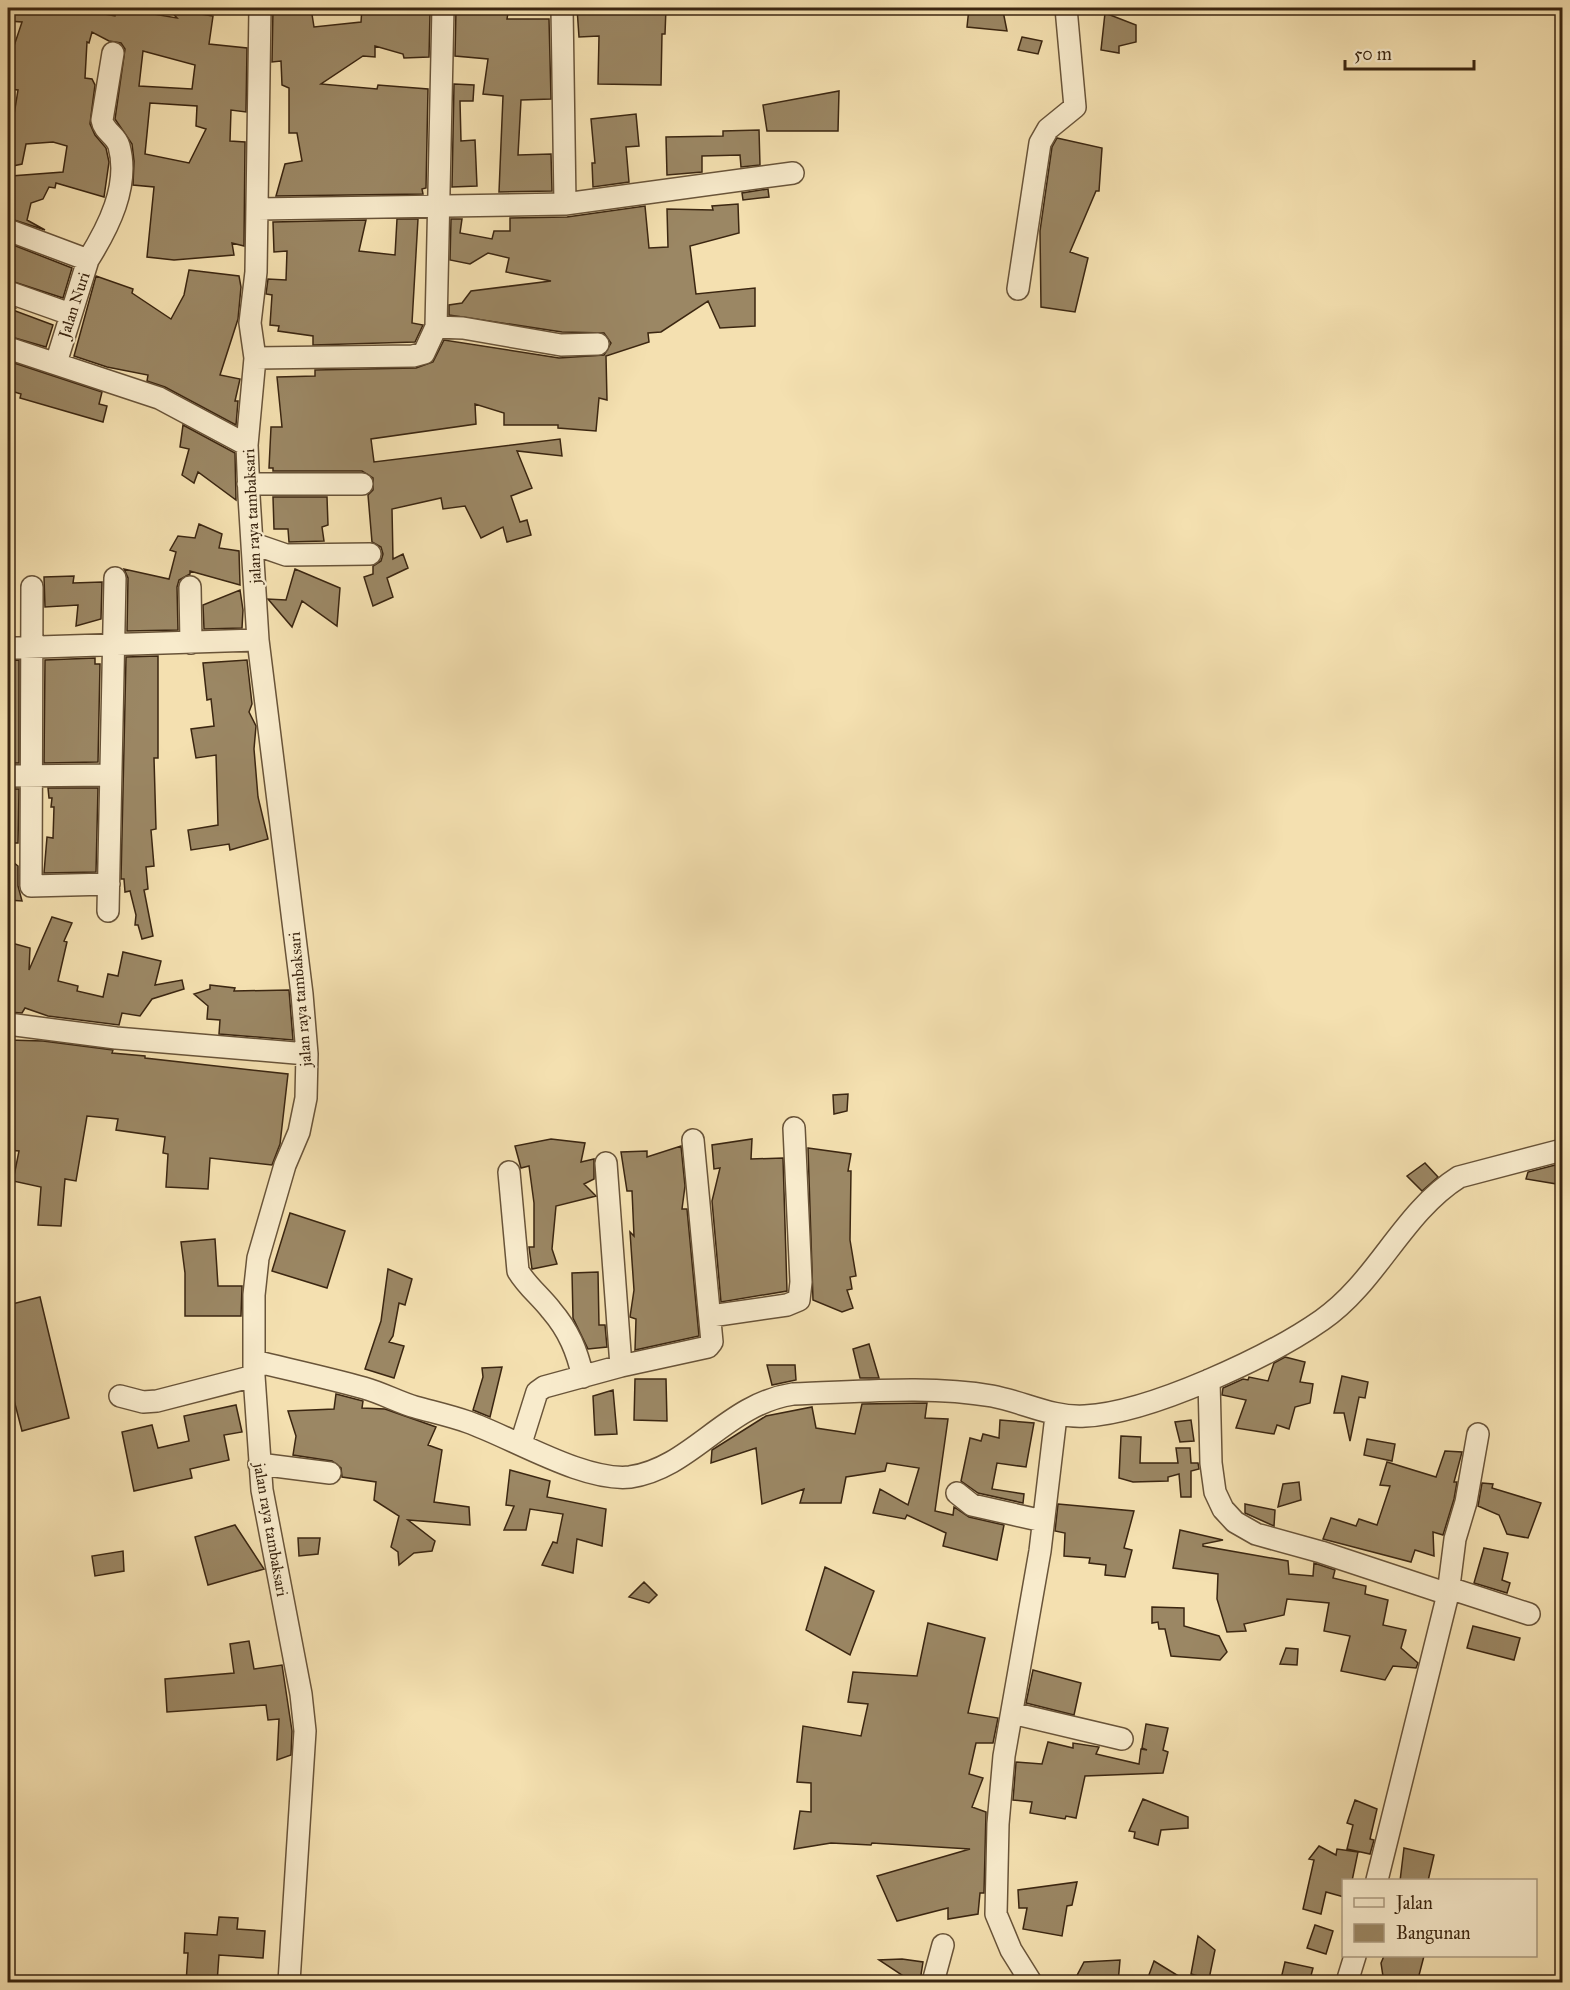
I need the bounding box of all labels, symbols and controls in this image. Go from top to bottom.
scale bar [1345,33,1474,71]
text: 50 m [1354,43,1392,65]
street label: Jalan Nuri [54,269,95,343]
street label: jalan raya tambaksari [239,448,265,587]
street label: jalan raya tambaksari [285,930,316,1070]
street label: jalan raya tambaksari [249,1459,292,1599]
legend [1342,1879,1537,1957]
text: Jalan [1394,1892,1433,1915]
text: Bangunan [1396,1922,1471,1945]

